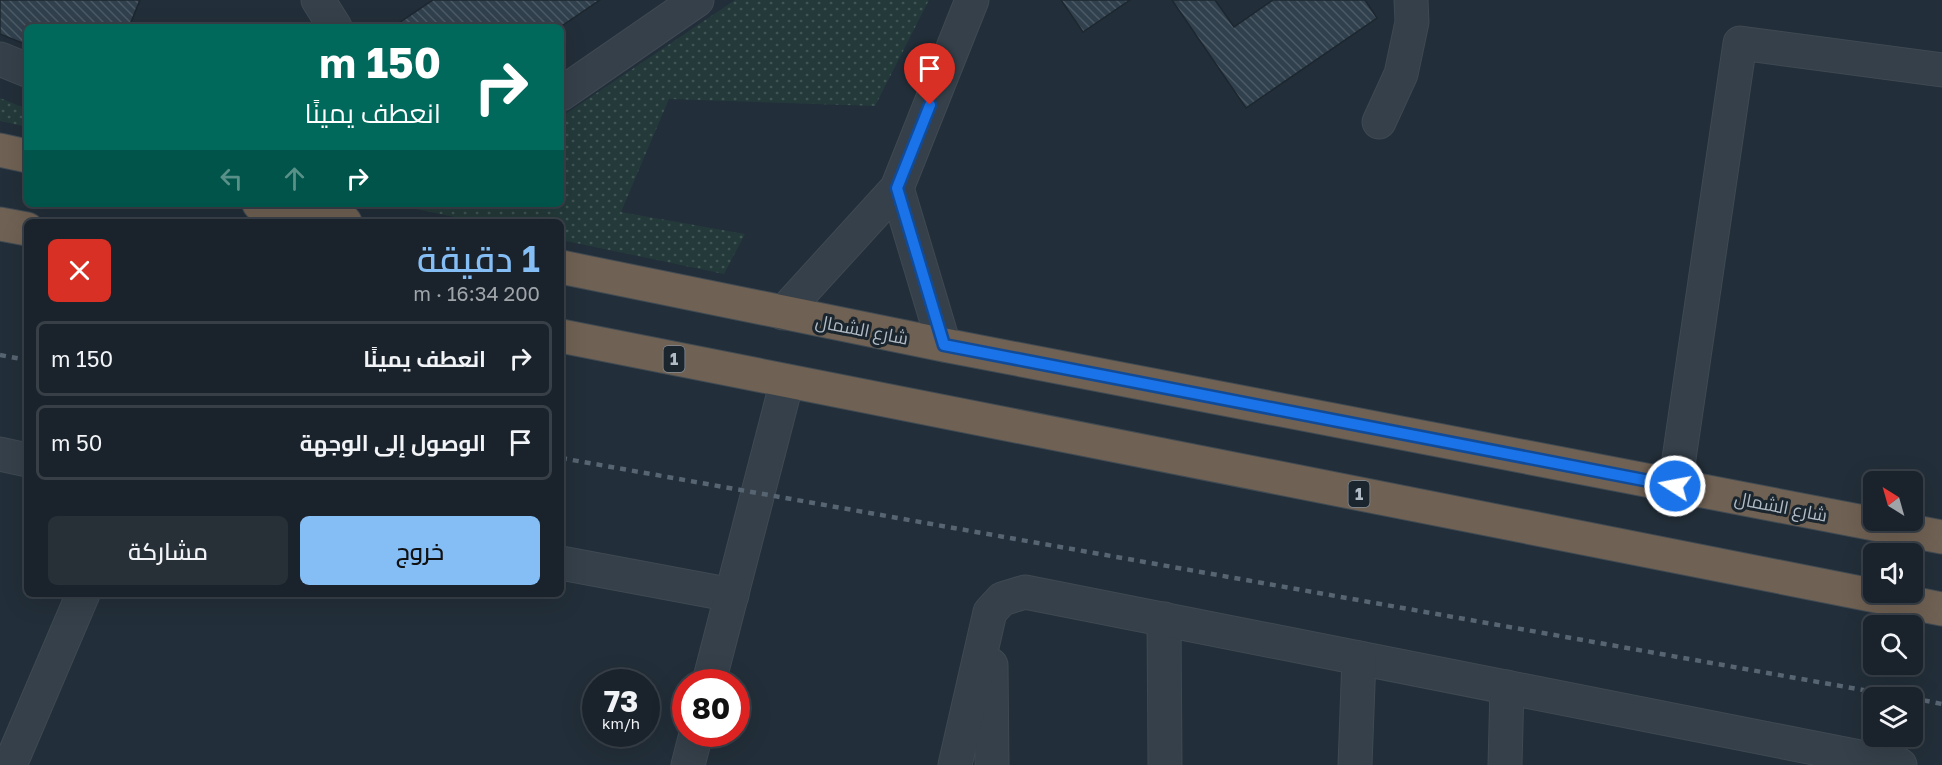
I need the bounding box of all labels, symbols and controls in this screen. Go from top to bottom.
text: 150 m [319,37,441,87]
pin [904,43,955,105]
icon: right [462,48,540,126]
icon: arrive [913,52,946,85]
text: انعطف يمينًا [305,97,441,129]
icon: left [215,162,248,195]
icon: ahead [278,162,311,195]
icon: right [341,162,374,195]
text: 1 دقيقة [417,237,540,280]
button: close [48,239,111,302]
text: 200 m · 16:34 [413,281,540,305]
street label: شارع الشمال [813,309,910,351]
icon: right [504,342,537,375]
text: 150 m [51,345,113,372]
text: انعطف يمينًا [363,345,486,372]
road number: 1 [664,346,684,372]
icon: arrive [504,426,537,459]
text: 50 m [51,429,102,456]
text: الوصول إلى الوجهة [300,429,486,456]
position arrow [1643,454,1707,518]
north arrow [1863,471,1923,531]
map controls [1863,471,1923,747]
road number: 1 [1348,481,1370,507]
street label: شارع الشمال [1732,486,1829,528]
button: مشاركة [48,516,288,585]
button: خروج [300,516,540,585]
button: sound [1863,543,1923,603]
button: search [1863,615,1923,675]
speed limit sign: 80 [672,669,750,747]
text: 73 [604,683,638,719]
button: layers [1863,687,1923,747]
text: km/h [602,714,640,732]

